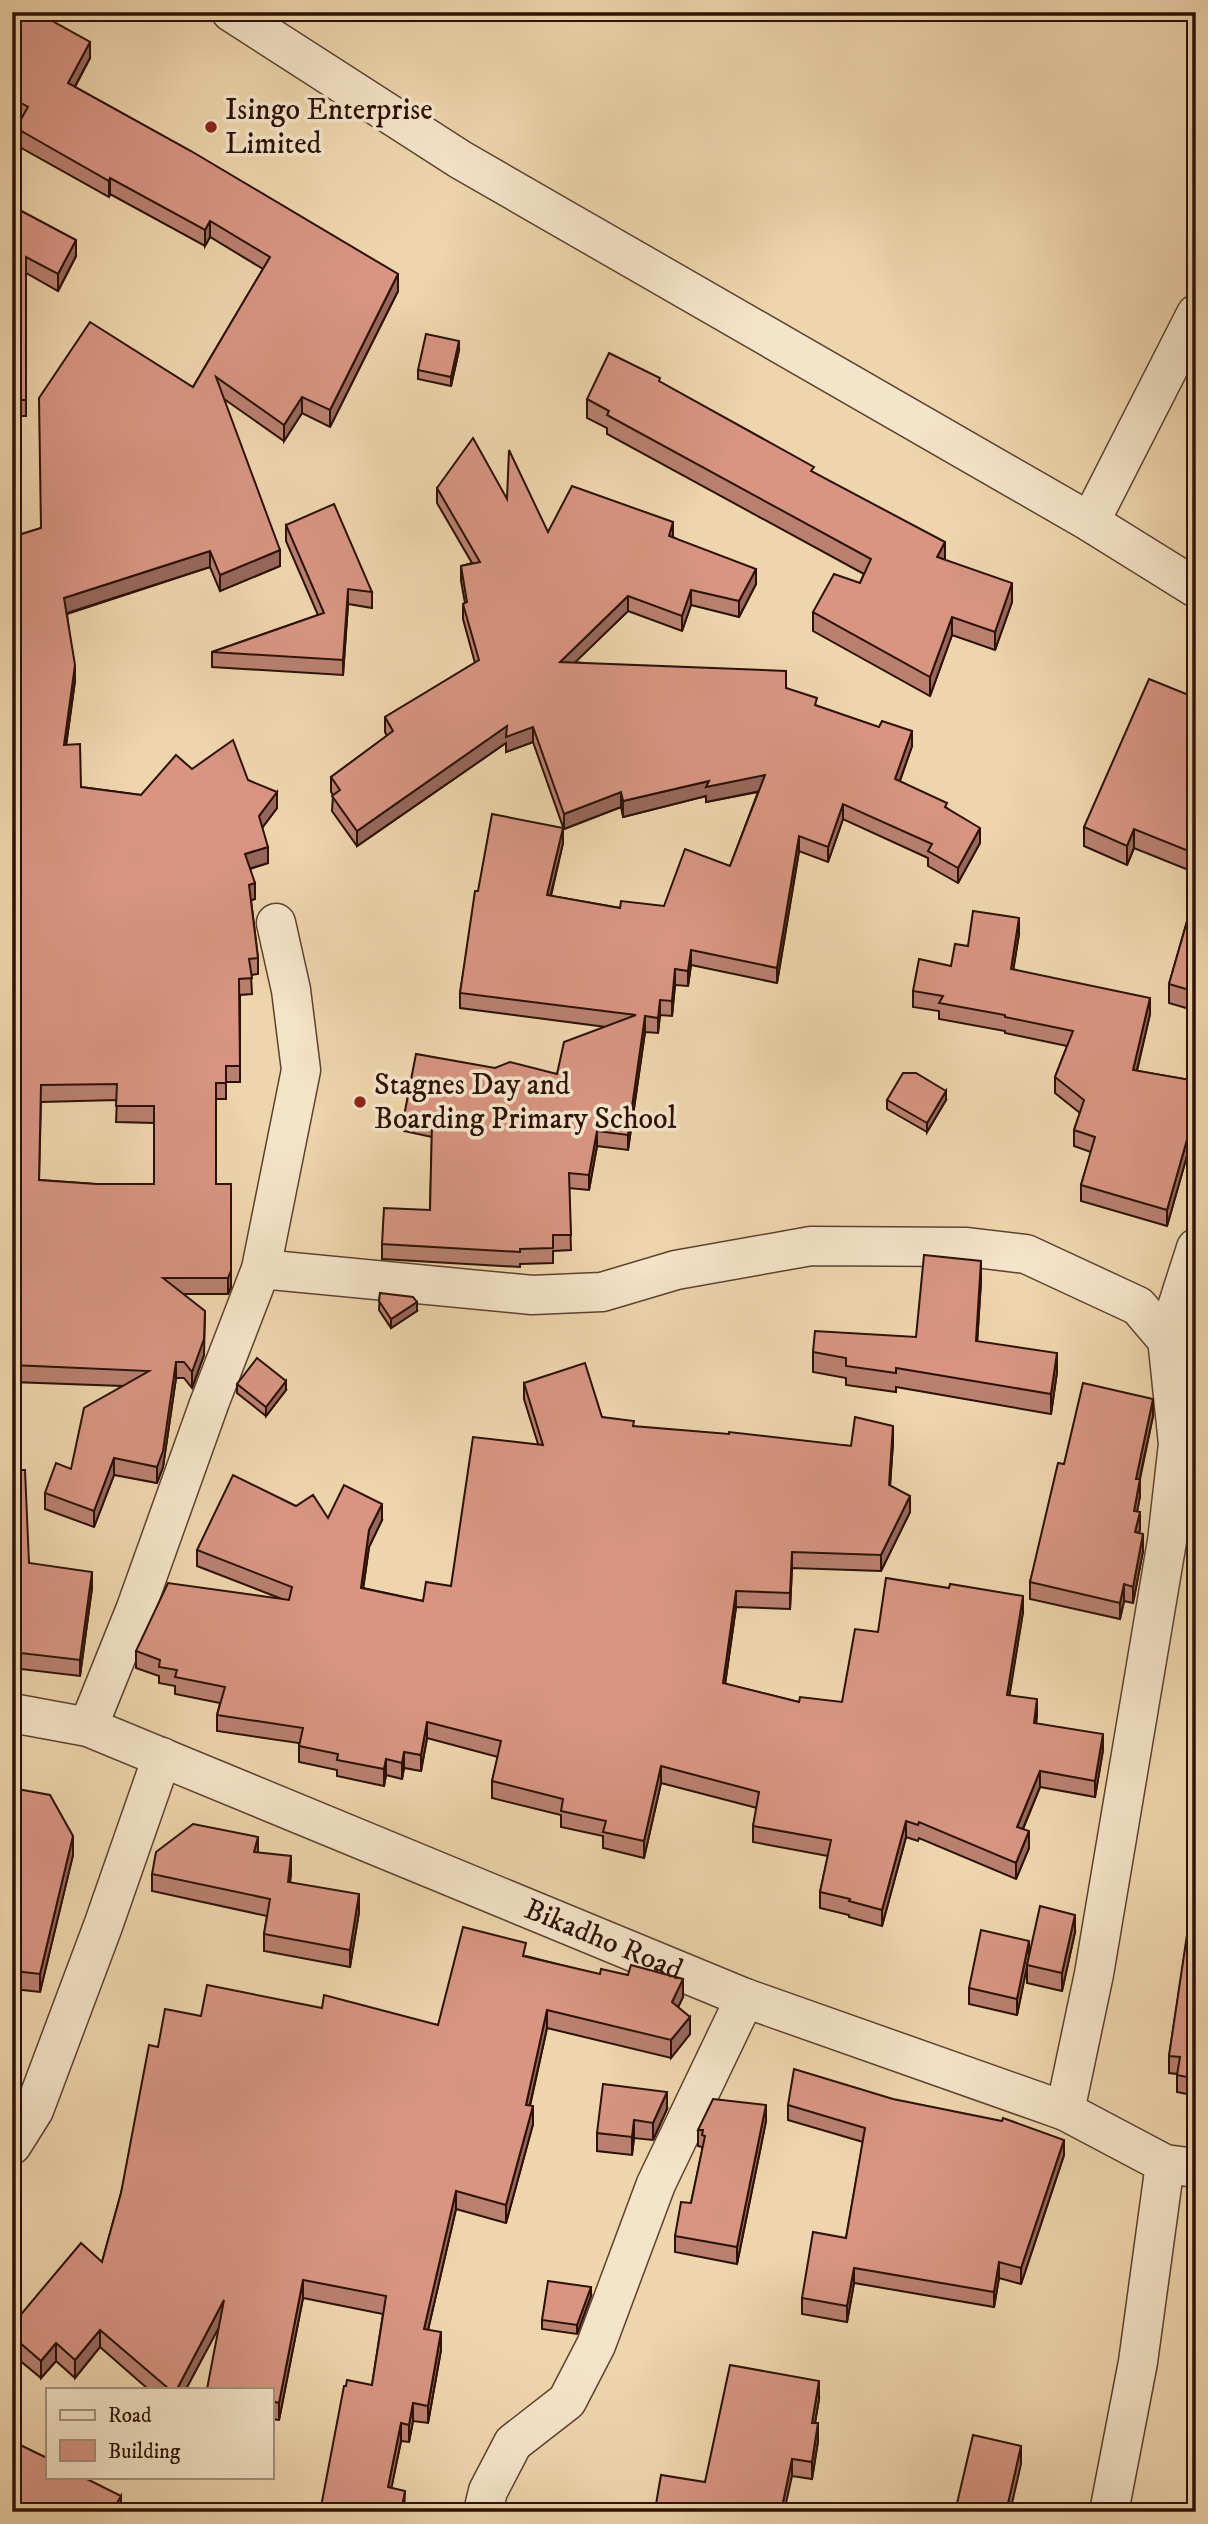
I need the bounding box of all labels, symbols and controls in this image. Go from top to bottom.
place label: Isingo Enterprise Limited [225,92,433,163]
marker: Isingo Enterprise Limited [203,119,219,135]
place label: Stagnes Day and Boarding Primary School [374,1067,677,1138]
marker: Stagnes Day and Boarding Primary School [352,1094,368,1110]
street label: Bikadho Road [519,1891,688,1989]
legend [46,2388,273,2478]
text: Road [108,2403,152,2429]
text: Building [108,2439,181,2465]

